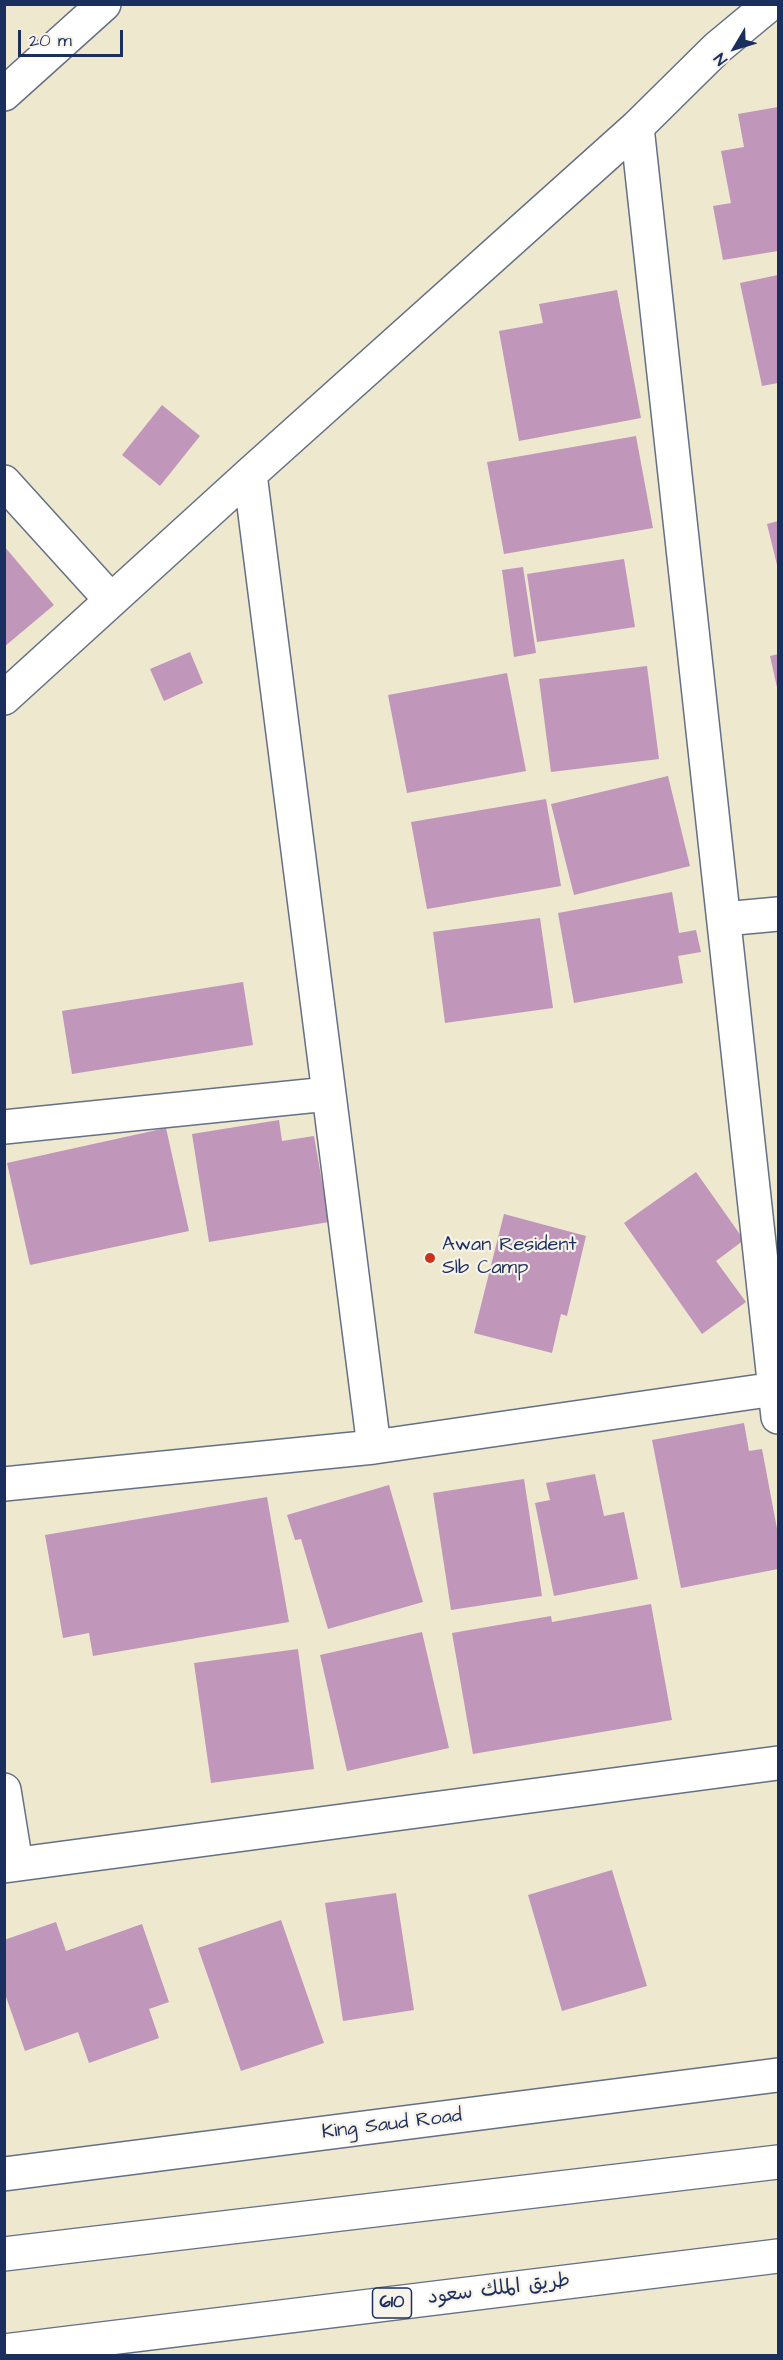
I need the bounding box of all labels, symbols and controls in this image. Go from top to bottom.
scale bar [21,18,126,56]
north arrow [705,18,765,78]
text: 20 m [29,28,72,53]
text: N [709,48,733,70]
place label: Awan Resident Slb Camp [442,1234,576,1281]
marker: Awan Resident Slb Camp [423,1251,437,1265]
street label: King Saud Road [321,2105,463,2145]
street label: طريق الملك سعود [426,2269,572,2311]
road number: 610 [372,2288,412,2318]

